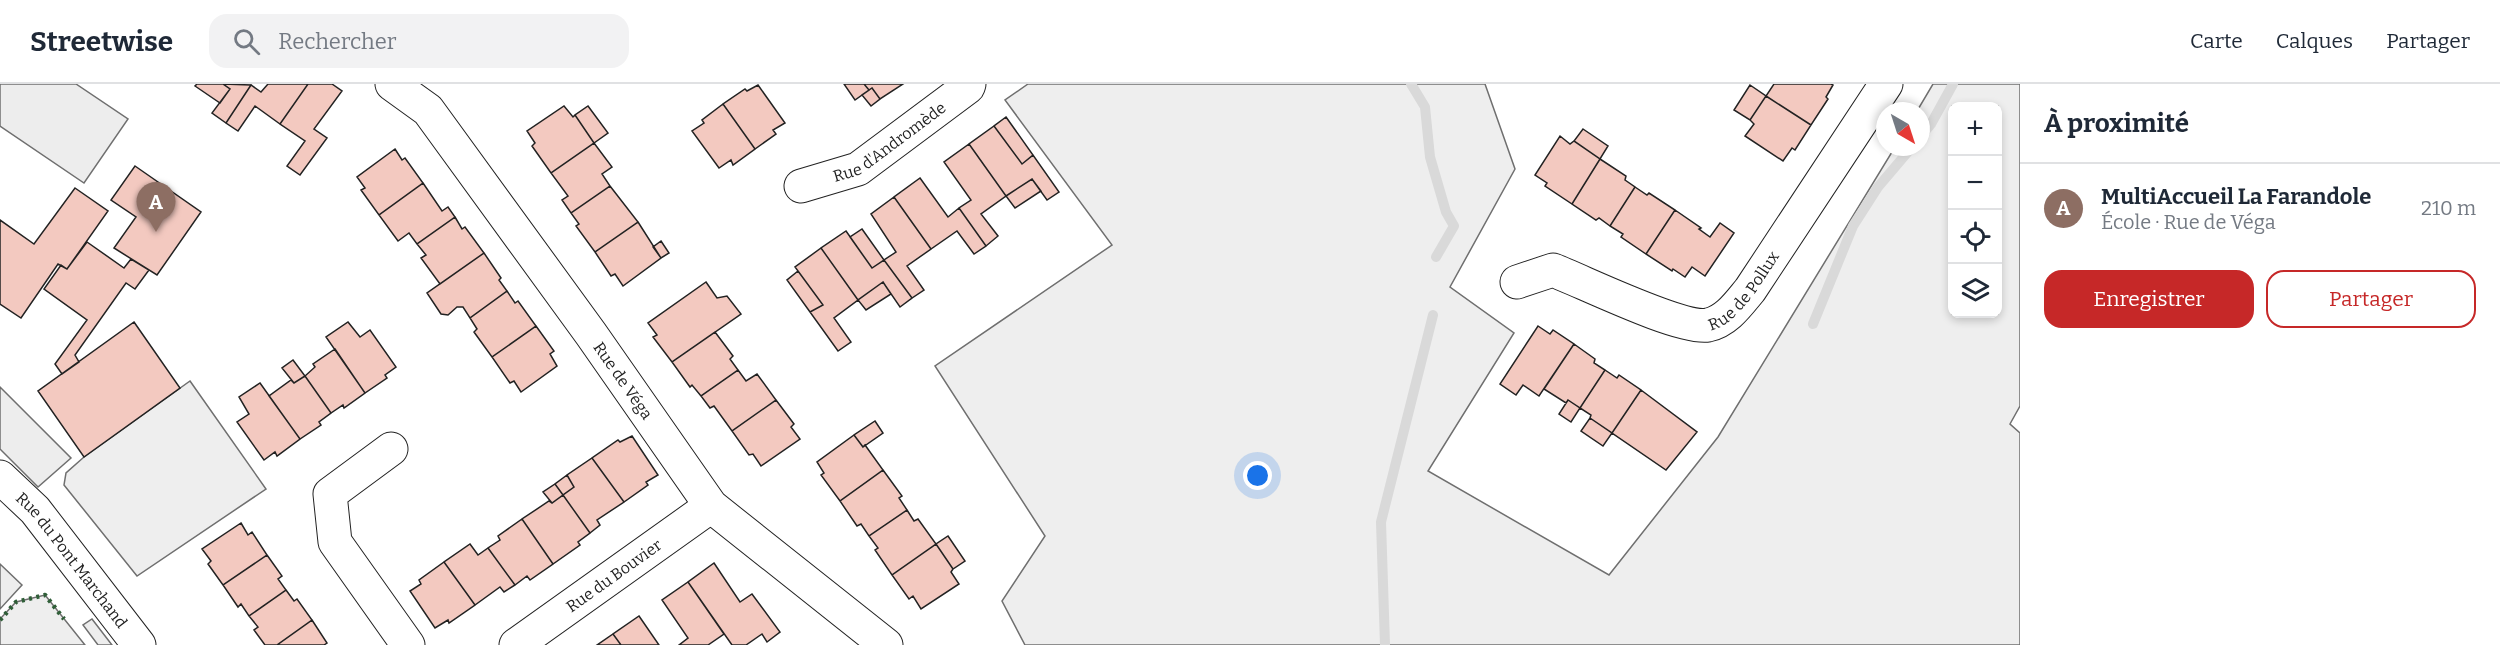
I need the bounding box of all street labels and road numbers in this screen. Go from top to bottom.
street label: Rue d'Andromède [831,98,950,186]
street label: Rue de Pollux [1706,247,1783,335]
street label: Rue de Véga [589,338,657,423]
street label: Rue du Pont Marchand [12,488,132,632]
street label: Rue du Bouvier [563,535,665,616]

